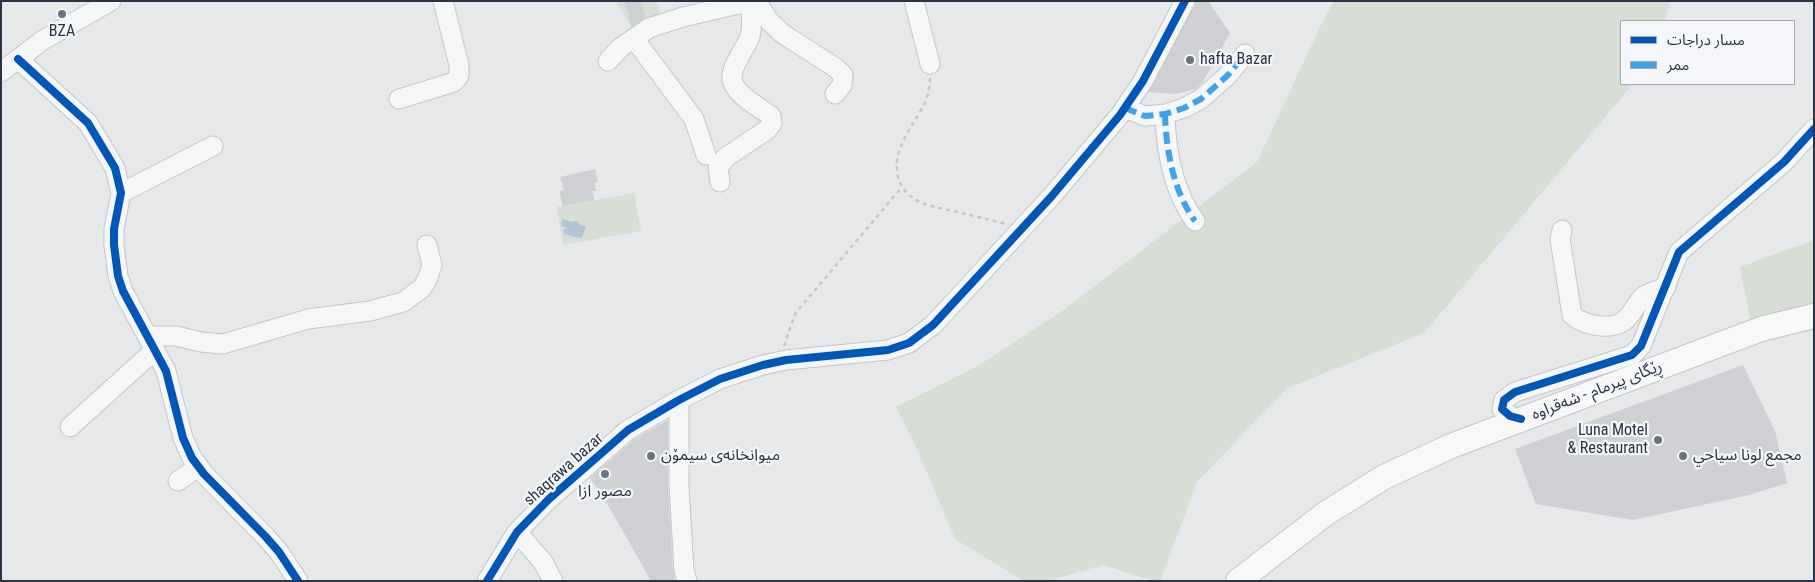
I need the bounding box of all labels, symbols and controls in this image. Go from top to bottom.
marker: BZA [56,8,68,20]
legend [1620,20,1795,85]
place label: BZA [49,22,75,42]
text: مسار دراجات [1667,31,1745,49]
place label: hafta Bazar [1200,50,1272,70]
marker: hafta Bazar [1184,54,1196,66]
text: ممر [1667,56,1690,74]
street label: ڕێگای پیرمام - شەقراوە [1529,357,1665,425]
place label: Luna Motel & Restaurant [1567,421,1648,459]
street label: shaqrawa bazar [521,429,607,511]
marker: Luna Motel & Restaurant [1652,434,1664,446]
place label: میوانخانەی سیمۆن [661,446,780,466]
place label: مجمع لونا سياحي [1693,446,1802,466]
marker: میوانخانەی سیمۆن [645,450,657,462]
marker: مجمع لونا سياحي [1677,450,1689,462]
marker: مصور ازا [599,468,611,480]
place label: مصور ازا [578,482,632,502]

